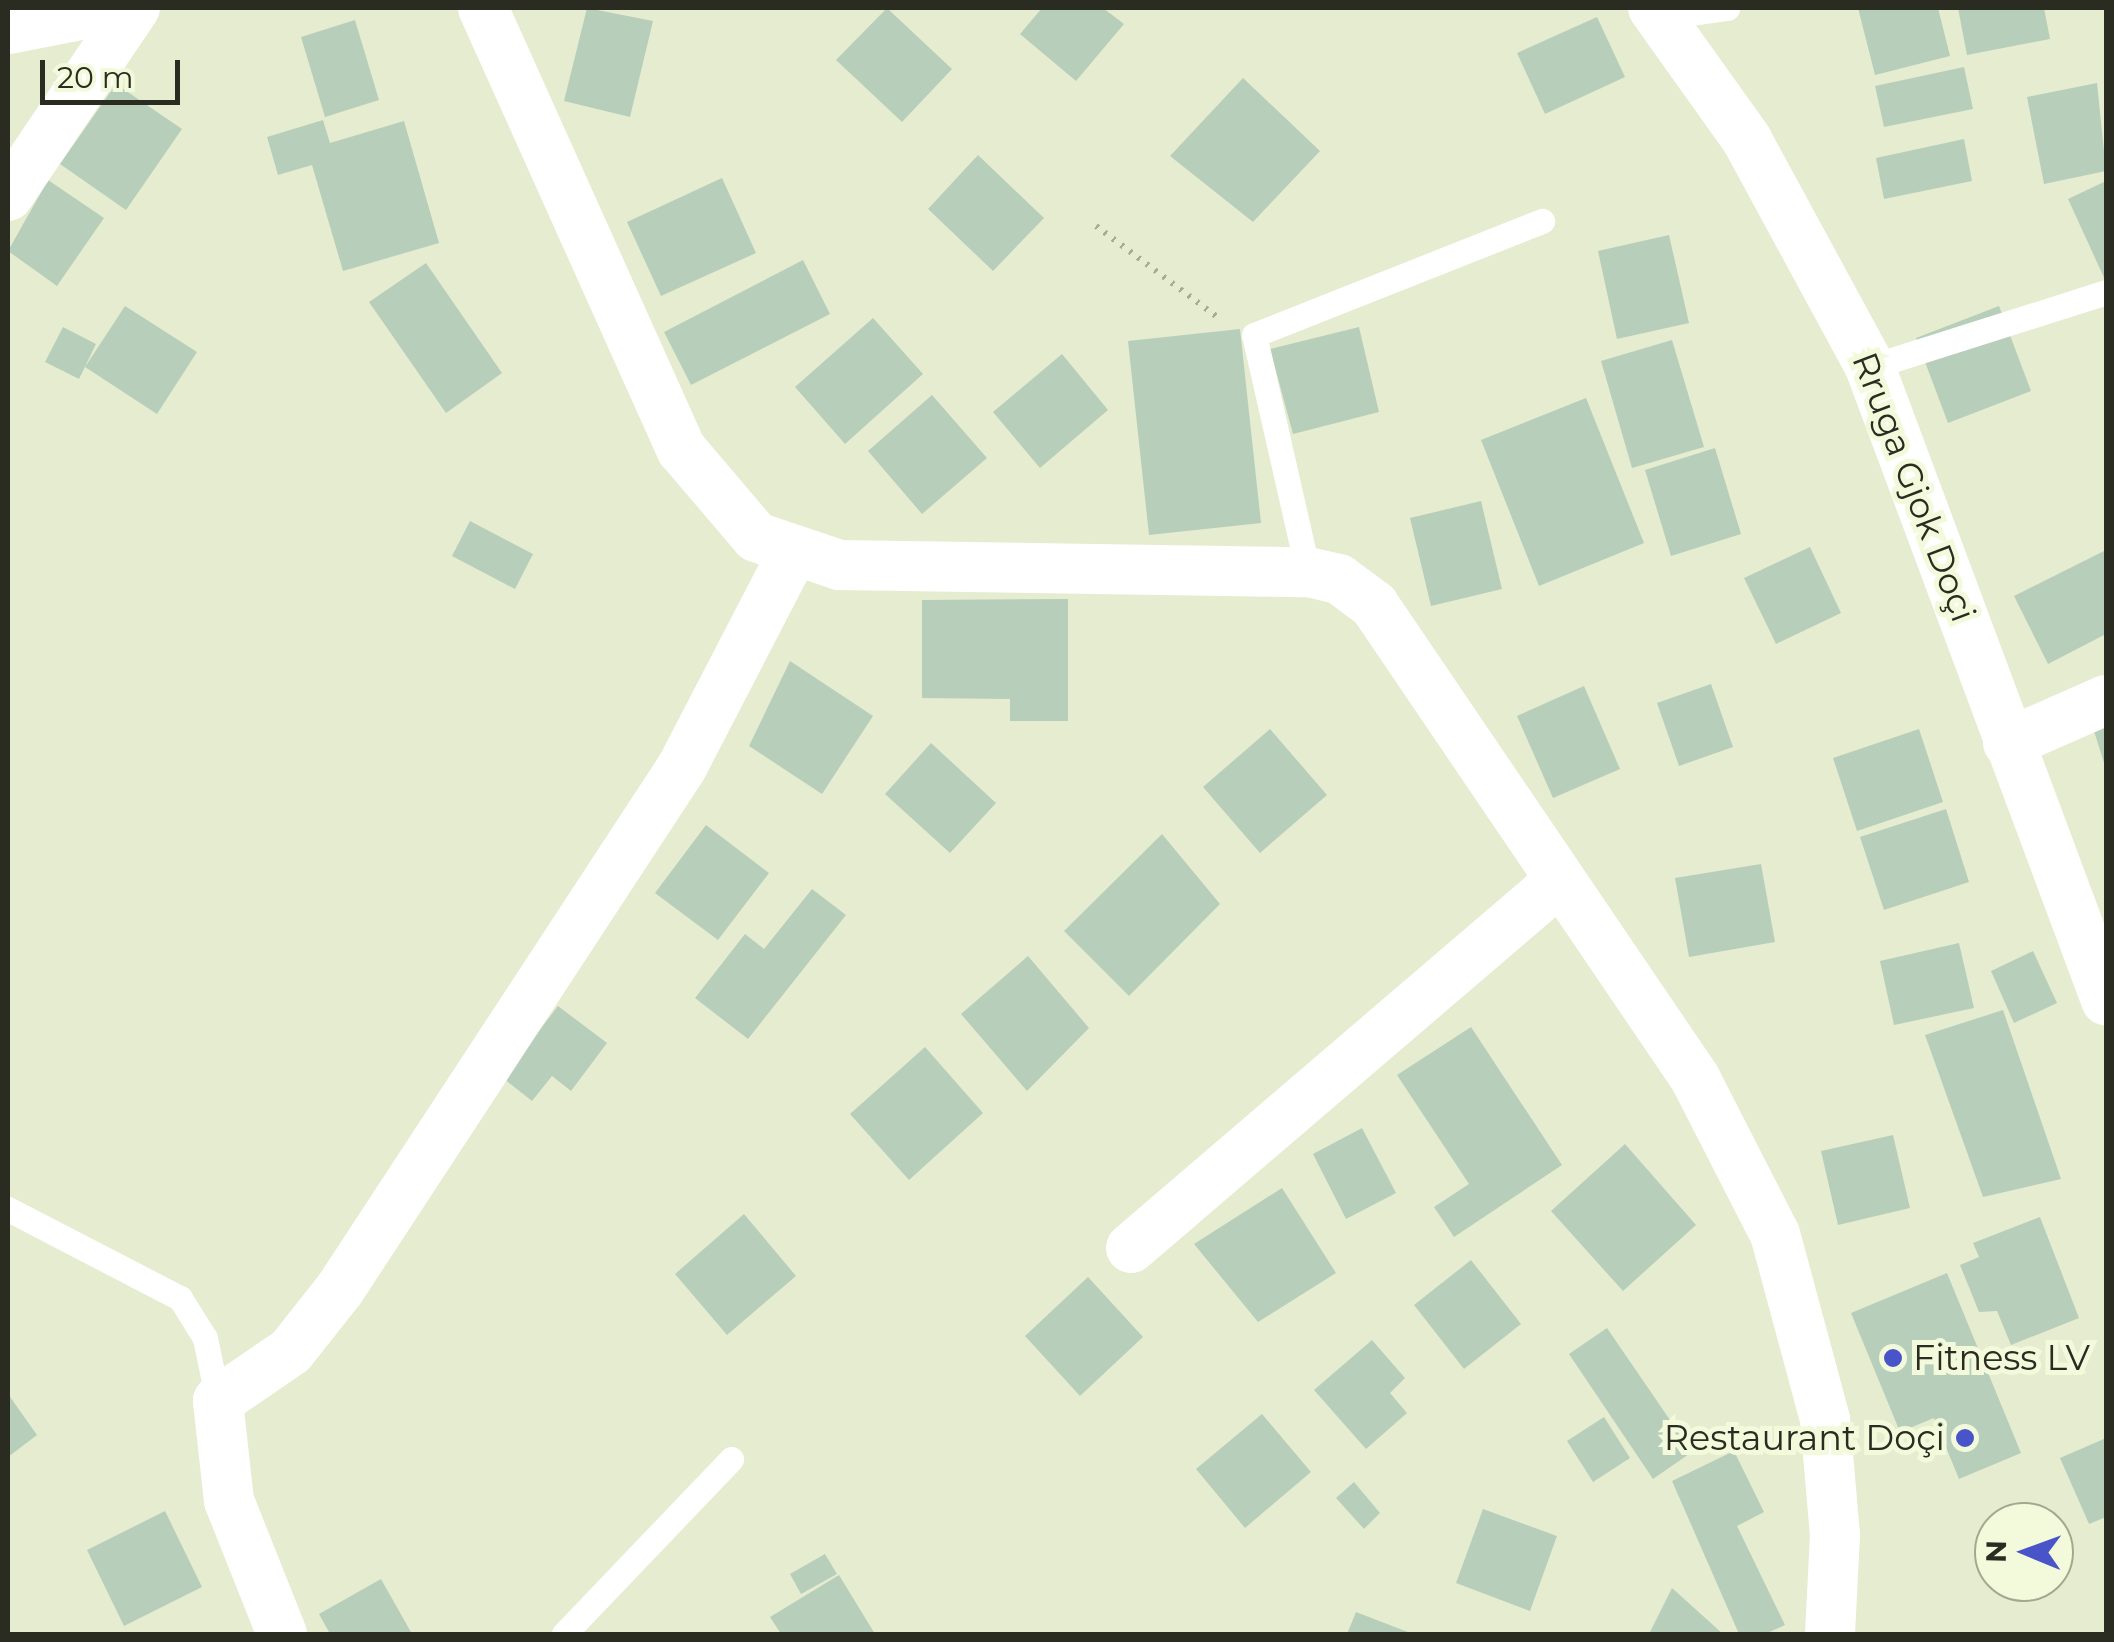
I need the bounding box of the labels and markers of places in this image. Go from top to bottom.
place label: Fitness LV [1913,1337,2090,1379]
marker: Fitness LV [1882,1347,1904,1369]
place label: Restaurant Doçi [1664,1417,1945,1459]
marker: Restaurant Doçi [1954,1427,1976,1449]

